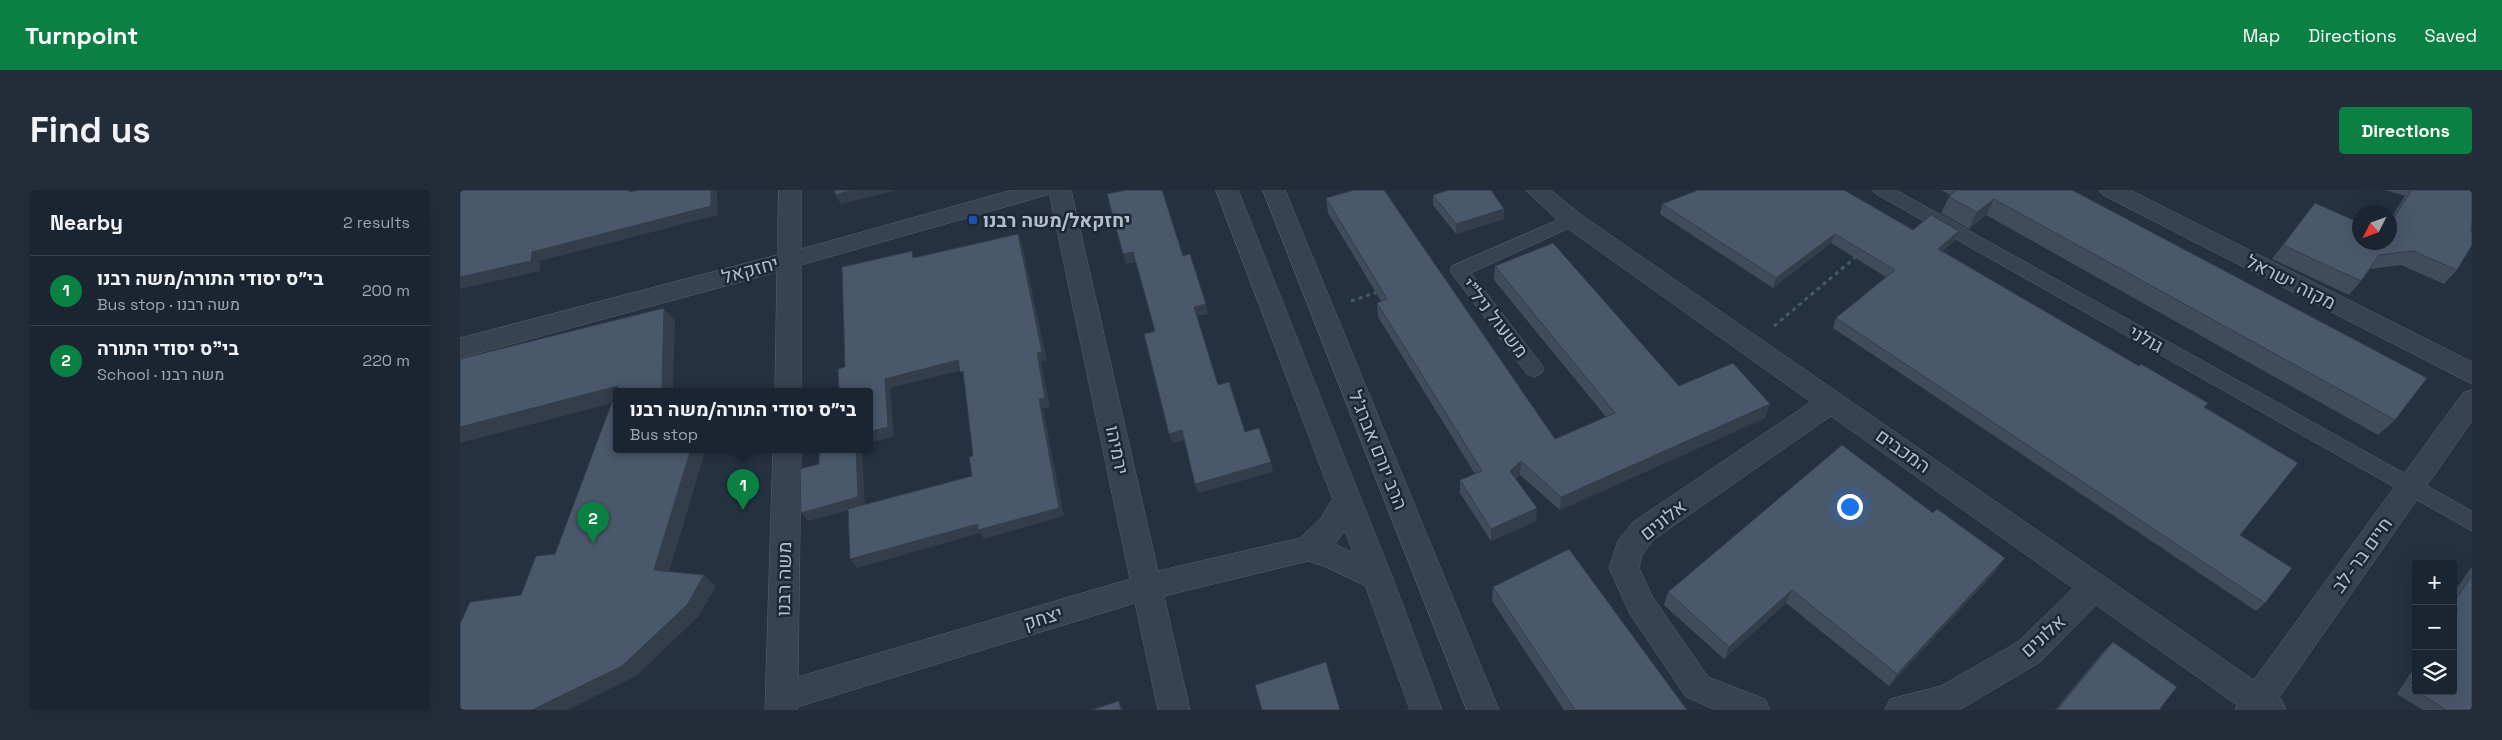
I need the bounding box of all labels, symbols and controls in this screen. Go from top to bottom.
text: Turnpoint [25,20,138,51]
text: Map [2243,24,2280,47]
text: Directions [2308,24,2397,47]
text: Saved [2425,24,2477,47]
button: Directions [2339,107,2472,154]
text: Find us [30,108,151,152]
north arrow [2352,205,2397,250]
place label: יחזקאל/משה רבנו [983,208,1130,233]
text: Nearby [50,209,123,236]
text: 2 results [343,212,410,233]
marker: יחזקאל/משה רבנו [967,214,979,226]
street label: מקוה ישראל [2242,249,2340,315]
street label: יחזקאל [719,250,781,290]
text: בי״ס יסודי התורה/משה רבנו [97,266,324,291]
street label: משעול ניל"י [1456,273,1534,363]
text: 1 [62,280,70,301]
text: 200 m [362,280,410,301]
text: Bus stop · משה רבנו [97,294,240,315]
street label: גולני [2124,320,2168,358]
text: בי"ס יסודי התורה [97,336,239,361]
text: 2 [61,350,71,371]
text: 220 m [363,350,410,371]
text: School · משה רבנו [97,364,224,385]
street label: הרב יורם אברג'ל [1343,387,1413,513]
popup [613,388,873,453]
text: בי״ס יסודי התורה/משה רבנו [630,397,856,422]
street label: ירמיהו [1100,423,1134,477]
street label: המכבים [1871,423,1935,479]
text: Bus stop [630,424,698,445]
pin: 1 [727,469,759,510]
street label: אלונים [1635,494,1691,546]
your location [1837,494,1863,520]
pin: 2 [577,502,609,543]
street label: חיים בר-לב [2326,512,2398,598]
street label: משה רבנו [771,541,797,617]
map controls [2412,560,2457,695]
button: + [2412,560,2457,605]
street label: יצחק [1020,600,1066,636]
button: − [2412,605,2457,650]
street label: אלונים [2015,609,2071,663]
button: layers [2412,650,2457,695]

